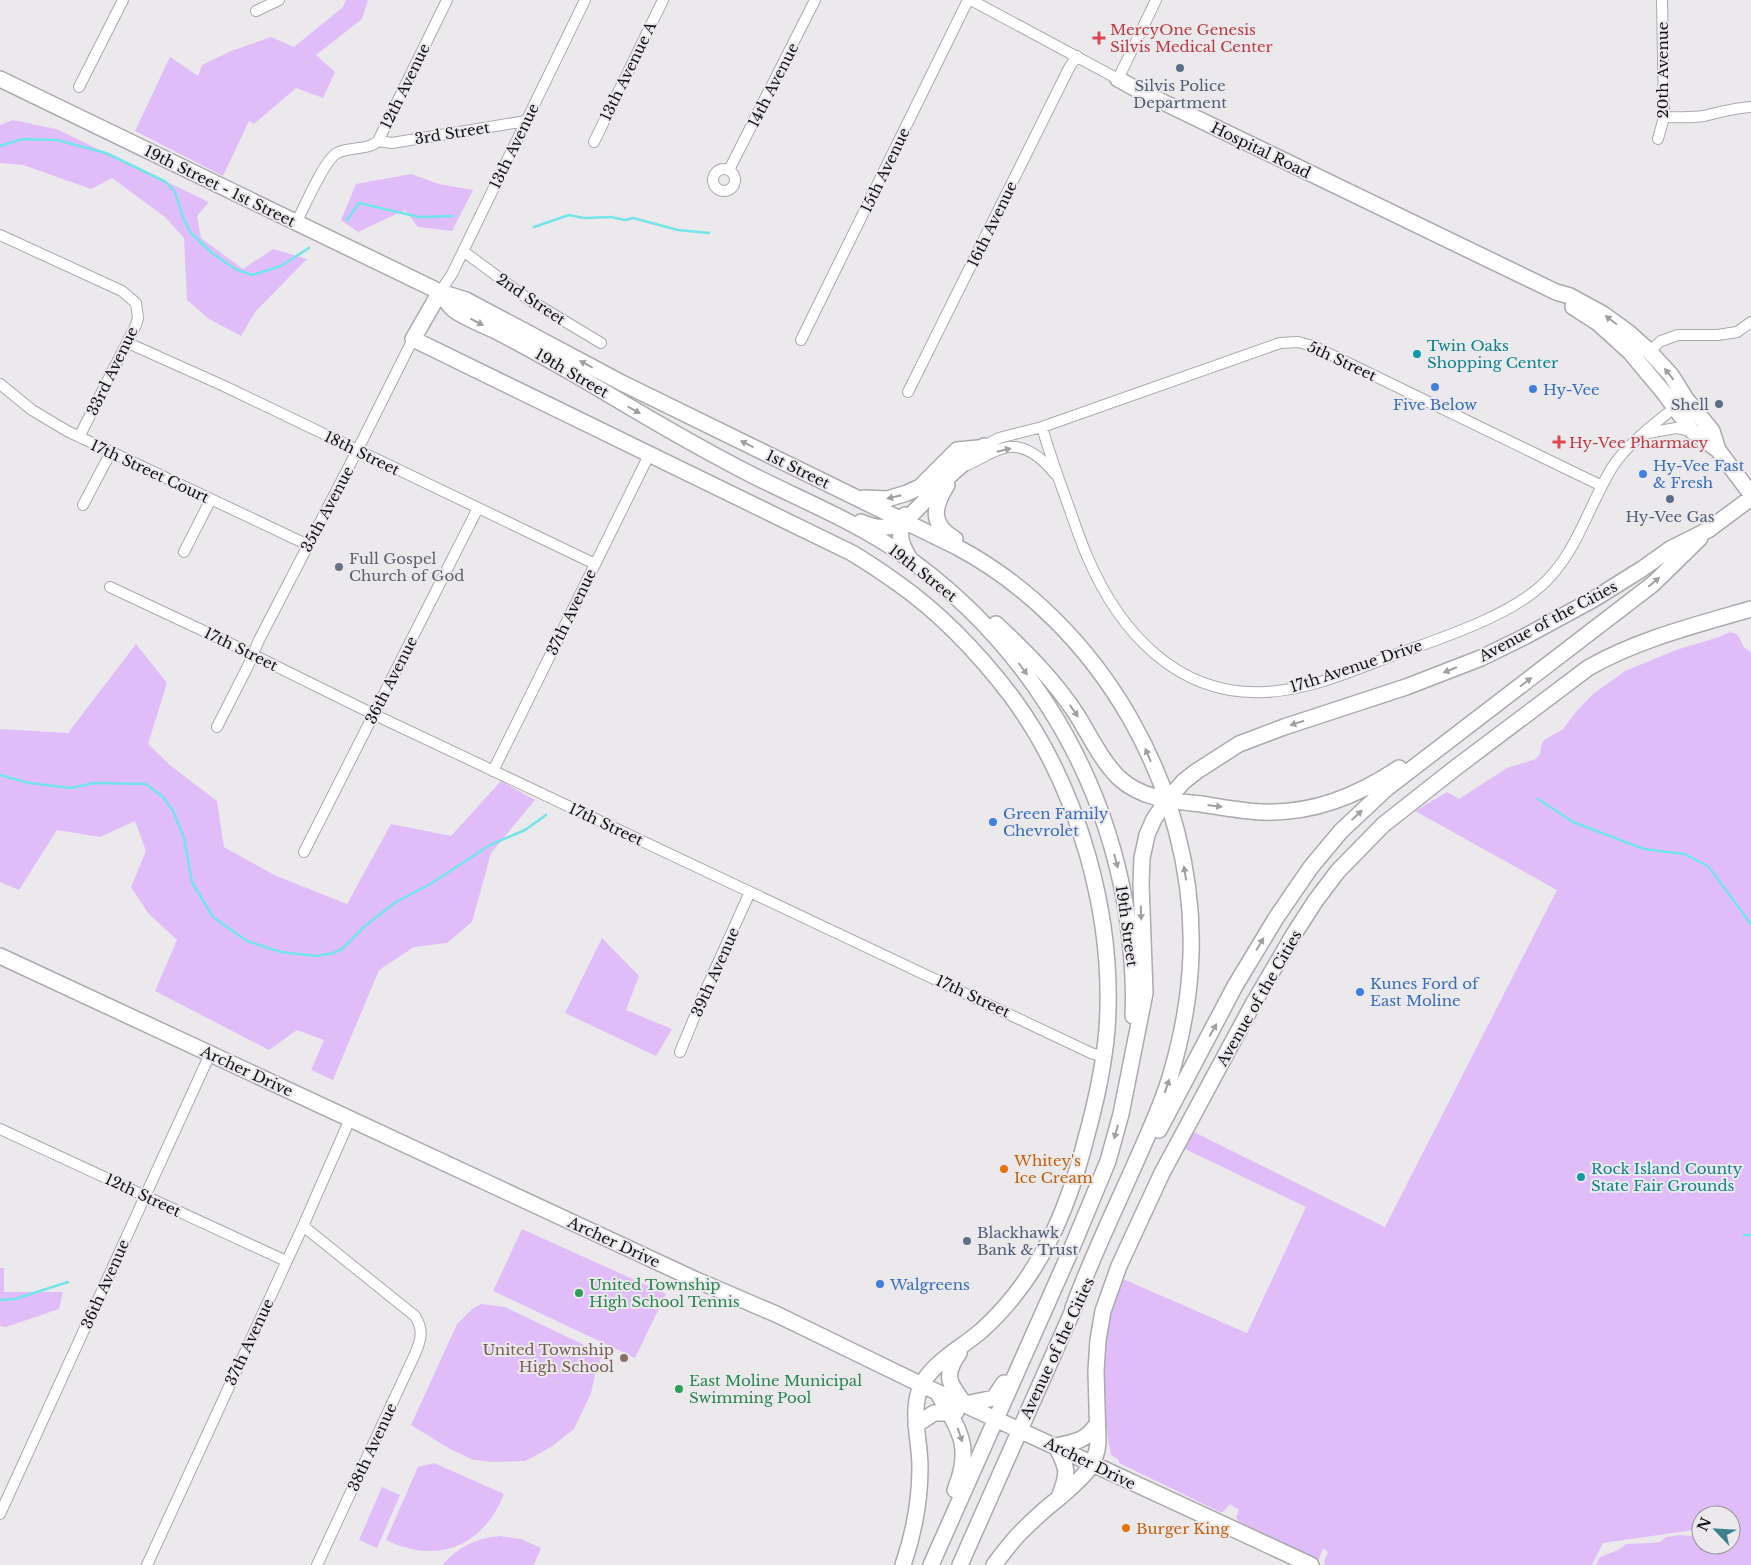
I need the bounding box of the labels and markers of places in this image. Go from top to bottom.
place label: MercyOne Genesis Silvis Medical Center [1110,20,1274,56]
marker: MercyOne Genesis Silvis Medical Center [1092,31,1106,45]
marker: Silvis Police Department [1174,62,1186,74]
place label: Silvis Police Department [1133,76,1227,112]
place label: Twin Oaks Shopping Center [1427,336,1559,372]
marker: Twin Oaks Shopping Center [1411,348,1423,360]
place label: Hy-Vee [1543,380,1600,399]
marker: Five Below [1429,381,1441,393]
marker: Hy-Vee [1527,383,1539,395]
place label: Five Below [1393,395,1477,414]
place label: Shell [1671,395,1709,414]
marker: Shell [1713,398,1725,410]
place label: Hy-Vee Pharmacy [1569,433,1709,452]
marker: Hy-Vee Pharmacy [1553,436,1565,448]
place label: Hy-Vee Fast & Fresh [1653,456,1745,492]
marker: Hy-Vee Fast & Fresh [1637,468,1649,480]
marker: Hy-Vee Gas [1664,493,1676,505]
place label: Hy-Vee Gas [1625,507,1715,526]
place label: Full Gospel Church of God [349,549,464,585]
marker: Full Gospel Church of God [333,561,345,573]
place label: Green Family Chevrolet [1003,804,1109,840]
marker: Green Family Chevrolet [987,816,999,828]
place label: Kunes Ford of East Moline [1370,974,1480,1010]
marker: Kunes Ford of East Moline [1354,986,1366,998]
place label: Whitey's Ice Cream [1013,1151,1093,1187]
place label: Rock Island County State Fair Grounds [1591,1159,1743,1195]
marker: Whitey's Ice Cream [998,1163,1010,1175]
marker: Rock Island County State Fair Grounds [1575,1171,1587,1183]
place label: Blackhawk Bank & Trust [977,1223,1078,1259]
marker: Blackhawk Bank & Trust [961,1235,973,1247]
place label: United Township High School Tennis [589,1275,740,1311]
place label: Walgreens [889,1275,970,1294]
marker: Walgreens [874,1278,886,1290]
marker: United Township High School Tennis [573,1287,585,1299]
place label: United Township High School [482,1340,614,1376]
marker: United Township High School [618,1352,630,1364]
place label: East Moline Municipal Swimming Pool [689,1371,862,1407]
marker: East Moline Municipal Swimming Pool [673,1383,685,1395]
place label: Burger King [1136,1519,1230,1538]
marker: Burger King [1120,1522,1132,1534]

